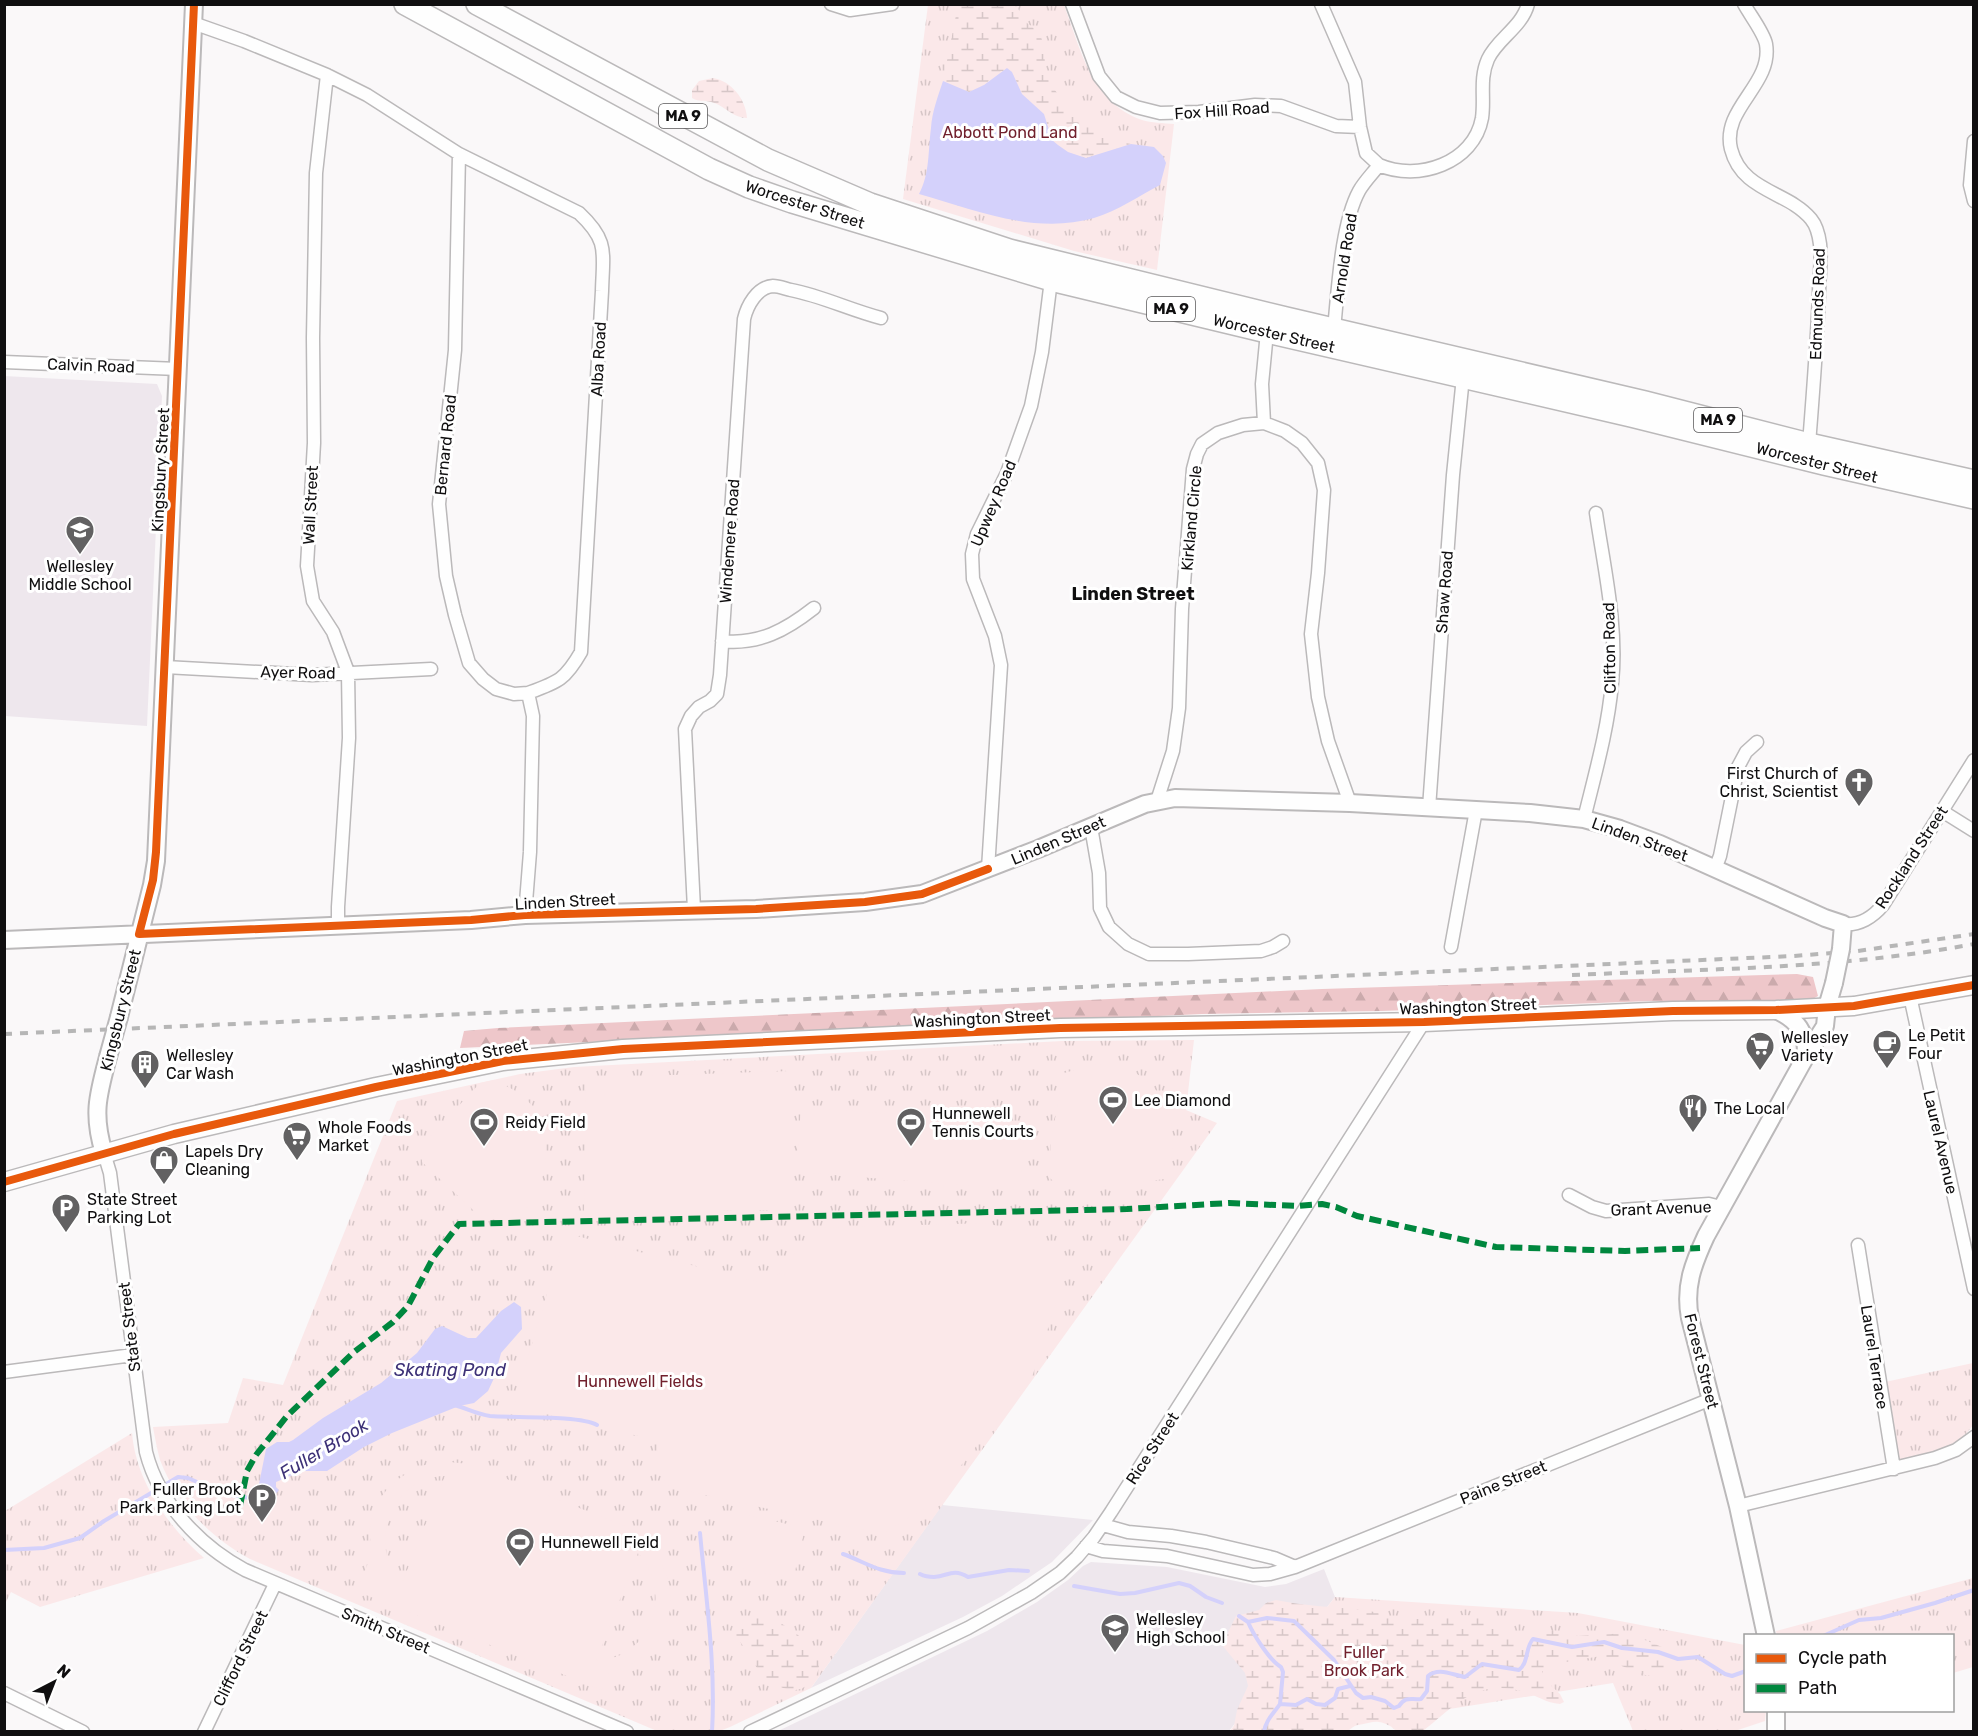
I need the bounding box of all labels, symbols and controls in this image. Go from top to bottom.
street label: Fox Hill Road [1174,98,1270,123]
road number: MA 9 [659,104,707,128]
park label: Abbott Pond Land [943,123,1077,142]
street label: Worcester Street [743,176,867,233]
street label: Arnold Road [1328,212,1361,304]
street label: Edmunds Road [1806,248,1829,360]
road number: MA 9 [1147,297,1195,321]
street label: Worcester Street [1211,310,1337,357]
street label: Alba Road [587,321,610,397]
street label: Calvin Road [47,354,135,377]
street label: Bernard Road [431,394,460,497]
street label: Kingsbury Street [148,407,173,533]
road number: MA 9 [1694,408,1742,432]
street label: Worcester Street [1754,438,1880,487]
street label: Upwey Road [967,457,1020,549]
street label: Kirkland Circle [1177,464,1206,572]
street label: Wall Street [299,465,322,545]
street label: Windemere Road [716,478,743,604]
school or university icon: Wellesley Middle School [64,514,96,556]
street label: Shaw Road [1432,550,1457,634]
place label: Wellesley Middle School [28,557,132,594]
district label: Linden Street [1071,583,1195,605]
street label: Clifton Road [1599,602,1620,694]
street label: Ayer Road [260,662,336,683]
place label: First Church of Christ, Scientist [1720,764,1839,801]
church icon: First Church of Christ, Scientist [1843,766,1875,808]
street label: Rockland Street [1871,802,1952,912]
street label: Linden Street [1008,812,1108,869]
street label: Linden Street [1589,813,1691,866]
street label: Linden Street [514,889,616,914]
street label: Kingsbury Street [96,947,145,1073]
street label: Washington Street [1399,995,1537,1018]
street label: Washington Street [913,1005,1051,1032]
place label: Le Petit Four [1908,1026,1965,1063]
place label: Wellesley Variety [1781,1028,1849,1065]
cafe icon: Le Petit Four [1871,1028,1903,1070]
supermarket icon: Wellesley Variety [1744,1030,1776,1072]
street label: Washington Street [391,1035,529,1080]
place label: Wellesley Car Wash [166,1046,234,1083]
building icon: Wellesley Car Wash [129,1048,161,1090]
sports icon: Lee Diamond [1097,1084,1129,1126]
street label: Laurel Avenue [1919,1088,1962,1196]
place label: Lee Diamond [1134,1091,1231,1110]
restaurant icon: The Local [1677,1092,1709,1134]
place label: The Local [1714,1099,1785,1118]
place label: Hunnewell Tennis Courts [932,1104,1034,1141]
sports icon: Reidy Field [468,1106,500,1148]
sports icon: Hunnewell Tennis Courts [895,1106,927,1148]
place label: Reidy Field [505,1113,586,1132]
place label: Whole Foods Market [318,1118,412,1155]
supermarket icon: Whole Foods Market [281,1120,313,1162]
place label: Lapels Dry Cleaning [185,1142,263,1179]
shop icon: Lapels Dry Cleaning [148,1144,180,1186]
place label: State Street Parking Lot [87,1190,177,1227]
parking icon: State Street Parking Lot [50,1192,82,1234]
street label: Grant Avenue [1610,1197,1712,1220]
street label: State Street [115,1281,144,1373]
street label: Laurel Terrace [1857,1304,1892,1411]
street label: Forest Street [1680,1311,1723,1411]
water label: Skating Pond [394,1359,506,1381]
park label: Hunnewell Fields [577,1372,703,1391]
street label: Rice Street [1122,1409,1183,1488]
water label: Fuller Brook [276,1414,373,1484]
street label: Paine Street [1457,1456,1549,1508]
place label: Fuller Brook Park Parking Lot [119,1480,242,1517]
parking icon: Fuller Brook Park Parking Lot [246,1482,278,1524]
sports icon: Hunnewell Field [504,1526,536,1568]
place label: Hunnewell Field [541,1533,659,1552]
street label: Smith Street [339,1603,433,1658]
street label: Clifford Street [209,1607,272,1709]
place label: Wellesley High School [1136,1610,1225,1647]
school or university icon: Wellesley High School [1099,1612,1131,1654]
legend [1744,1634,1954,1712]
park label: Fuller Brook Park [1324,1643,1405,1680]
text: Cycle path [1798,1647,1887,1669]
north arrow [24,1652,84,1712]
text: N [53,1660,74,1682]
text: Path [1798,1677,1837,1699]

